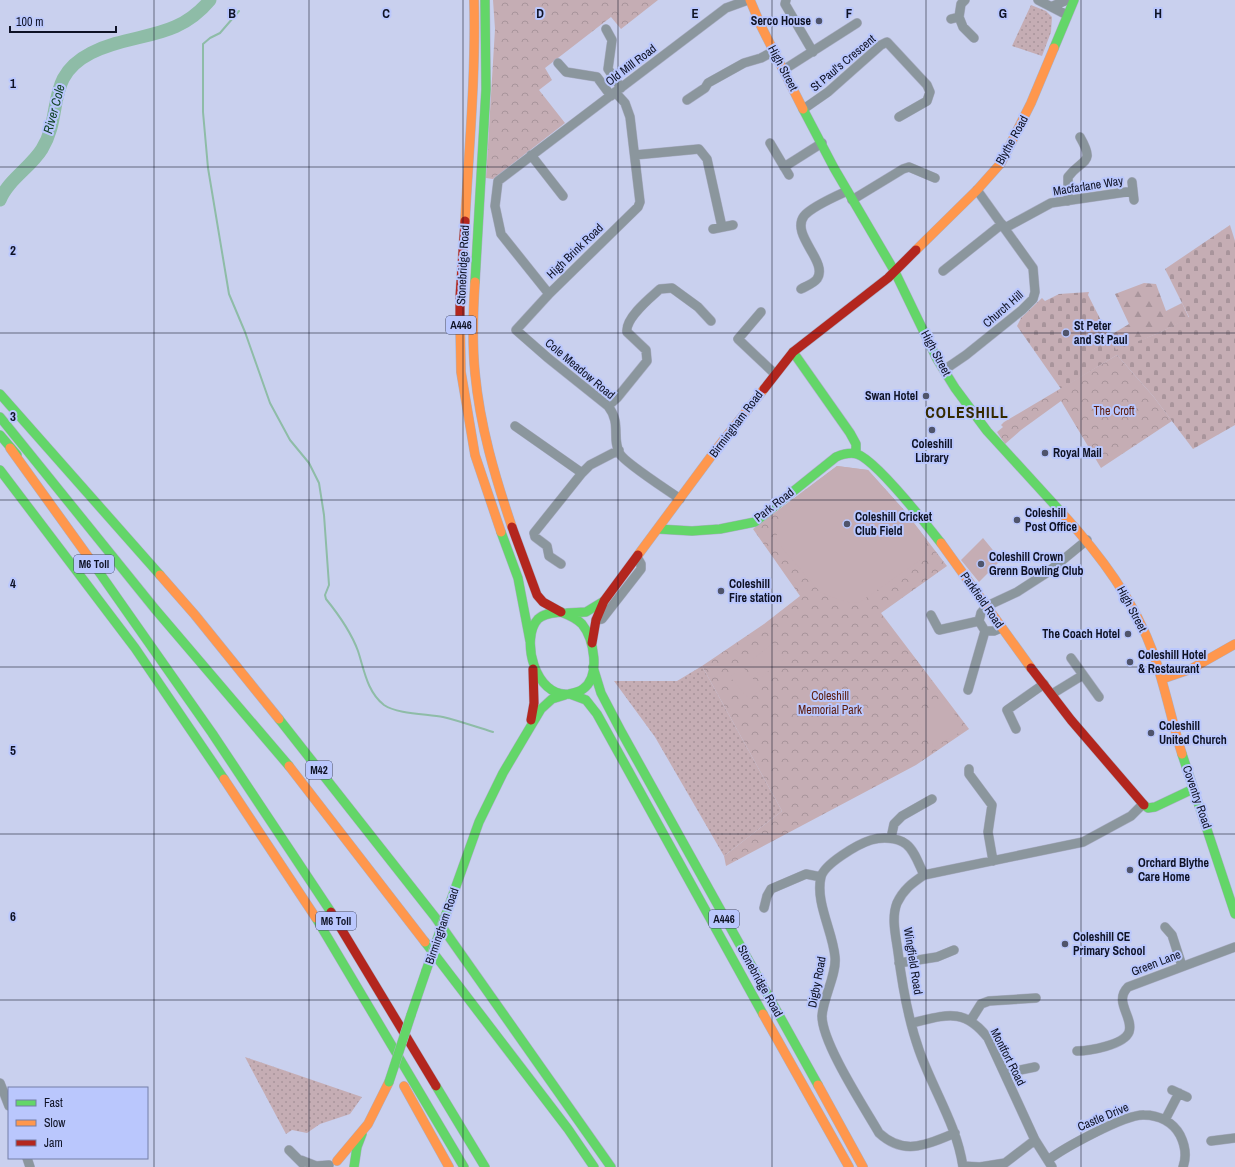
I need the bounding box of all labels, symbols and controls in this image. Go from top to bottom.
text: B [228,5,236,22]
text: C [382,5,390,22]
text: D [536,5,544,22]
text: E [691,5,699,22]
text: F [846,5,853,22]
text: G [999,5,1007,22]
text: H [1154,5,1162,22]
scale bar [10,8,116,34]
place label: Serco House [751,13,812,29]
text: 100 m [16,14,43,30]
marker: Serco House [814,16,824,26]
street label: St Paul's Crescent [807,31,879,95]
street label: Old Mill Road [602,41,660,89]
street label: High Street [764,42,802,94]
text: 1 [10,75,16,92]
water label: River Cole [39,82,69,136]
street label: Blythe Road [992,113,1032,167]
street label: Macfarlane Way [1052,173,1124,199]
street label: High Brink Road [543,220,607,282]
street label: Stonebridge Road [453,225,473,305]
text: 2 [10,242,16,259]
street label: Church Hill [979,287,1027,331]
road number: A446 [446,316,476,334]
place label: St Peter and St Paul [1074,318,1128,348]
street label: High Street [917,327,955,379]
marker: St Peter and St Paul [1061,328,1071,338]
street label: Cole Meadow Road [542,335,618,403]
street label: Birmingham Road [706,387,766,461]
place label: Swan Hotel [865,388,918,404]
marker: Swan Hotel [921,391,931,401]
district label: COLESHILL [925,401,1009,423]
park label: The Croft [1093,403,1135,419]
text: 3 [10,408,16,425]
marker: Coleshill Library [927,425,937,435]
place label: Coleshill Library [911,436,953,466]
place label: Royal Mail [1053,445,1102,461]
marker: Royal Mail [1040,448,1050,458]
street label: Park Road [751,484,797,526]
place label: Coleshill Post Office [1025,505,1077,535]
place label: Coleshill Cricket Club Field [855,509,933,539]
marker: Coleshill Post Office [1012,515,1022,525]
marker: Coleshill Cricket Club Field [842,519,852,529]
place label: Coleshill Crown Grenn Bowling Club [989,549,1084,579]
road number: M6 Toll [74,555,114,573]
marker: Coleshill Crown Grenn Bowling Club [976,559,986,569]
street label: Parkfield Road [957,569,1007,631]
text: 4 [10,575,16,592]
place label: Coleshill Fire station [729,576,782,606]
street label: High Street [1113,583,1151,635]
marker: Coleshill Fire station [716,586,726,596]
place label: The Coach Hotel [1042,626,1120,642]
marker: The Coach Hotel [1123,629,1133,639]
place label: Coleshill Hotel & Restaurant [1138,647,1207,677]
marker: Coleshill Hotel & Restaurant [1125,657,1135,667]
park label: Coleshill Memorial Park [798,688,862,718]
place label: Coleshill United Church [1159,718,1227,748]
marker: Coleshill United Church [1146,728,1156,738]
text: 5 [10,742,16,759]
road number: M42 [306,761,332,779]
street label: Coventry Road [1179,763,1215,831]
place label: Orchard Blythe Care Home [1138,855,1210,885]
marker: Orchard Blythe Care Home [1125,865,1135,875]
street label: Birmingham Road [421,886,463,966]
text: 6 [10,908,16,925]
road number: A446 [709,910,739,928]
road number: M6 Toll [316,912,356,930]
street label: Wingfield Road [900,926,926,996]
place label: Coleshill CE Primary School [1073,929,1145,959]
marker: Coleshill CE Primary School [1060,939,1070,949]
street label: Stonebridge Road [734,942,786,1020]
street label: Green Lane [1129,946,1183,980]
street label: Digby Road [804,955,830,1009]
street label: Montfort Road [987,1026,1029,1088]
legend [8,1087,148,1159]
text: Fast [44,1095,63,1111]
street label: Castle Drive [1075,1099,1131,1135]
text: Slow [44,1115,66,1131]
text: Jam [44,1135,63,1151]

